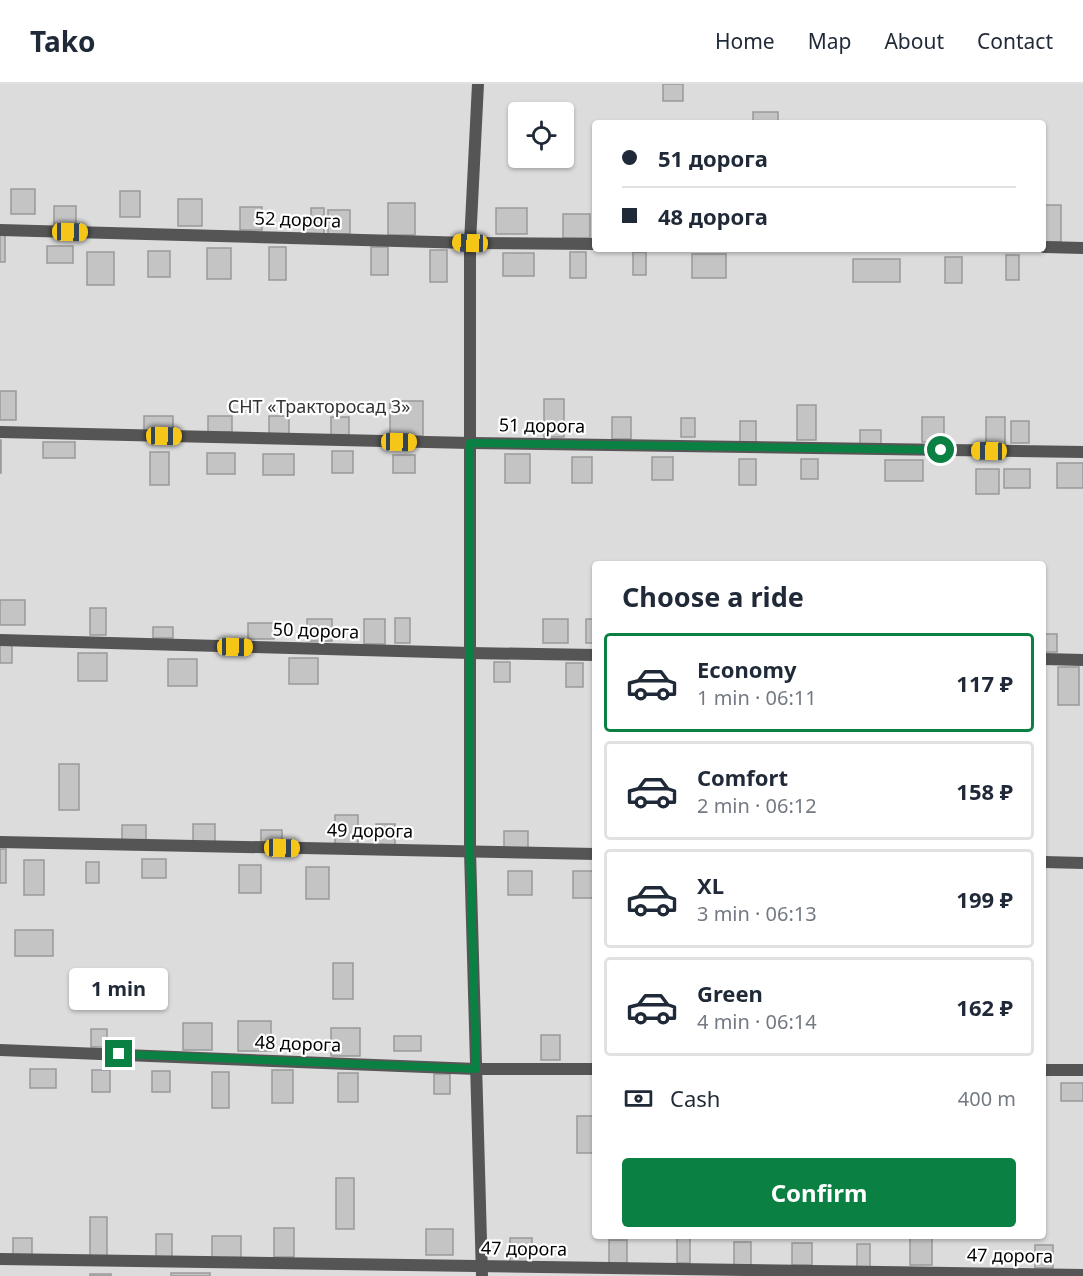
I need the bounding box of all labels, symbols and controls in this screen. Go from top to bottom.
text: Tako [30,22,96,60]
text: Home [715,27,775,55]
text: Map [808,27,851,55]
text: About [884,27,944,55]
text: Contact [977,27,1053,55]
map controls [508,102,574,168]
button: locate [508,102,574,168]
text: 51 дорога [658,143,768,173]
text: 48 дорога [658,201,768,231]
street label: 52 дорога [254,205,342,233]
car [52,223,88,241]
car [452,233,488,253]
park label: СНТ «Тракторосад 3» [228,394,410,418]
street label: 51 дорога [499,412,585,438]
car [146,427,182,445]
car [381,433,417,451]
route start [927,436,954,463]
car [971,442,1007,460]
text: Choose a ride [622,578,804,615]
street label: 50 дорога [272,616,360,644]
car [217,638,253,656]
text: Economy [697,654,796,684]
icon: car [625,656,679,710]
text: 117 ₽ [956,668,1013,698]
text: 1 min · 06:11 [697,684,817,711]
text: Comfort [697,762,788,792]
icon: car [625,764,679,818]
text: 158 ₽ [956,776,1013,806]
text: 2 min · 06:12 [697,792,817,819]
street label: 49 дорога [327,817,413,843]
car [264,839,300,857]
text: XL [697,870,724,900]
icon: car [625,872,679,926]
text: 199 ₽ [956,884,1013,914]
text: 3 min · 06:13 [697,900,817,927]
callout: 1 min [70,967,168,1009]
text: 1 min [91,975,146,1002]
text: Green [697,978,763,1008]
icon: car [625,980,679,1034]
text: 162 ₽ [956,992,1013,1022]
text: 4 min · 06:14 [697,1008,817,1035]
street label: 48 дорога [254,1029,342,1057]
route end [105,1040,132,1067]
icon: cash [622,1082,655,1115]
text: Cash [670,1083,720,1113]
text: 400 m [958,1085,1016,1112]
button: Confirm [622,1158,1016,1227]
street label: 47 дорога [481,1235,567,1261]
street label: 47 дорога [967,1242,1053,1268]

